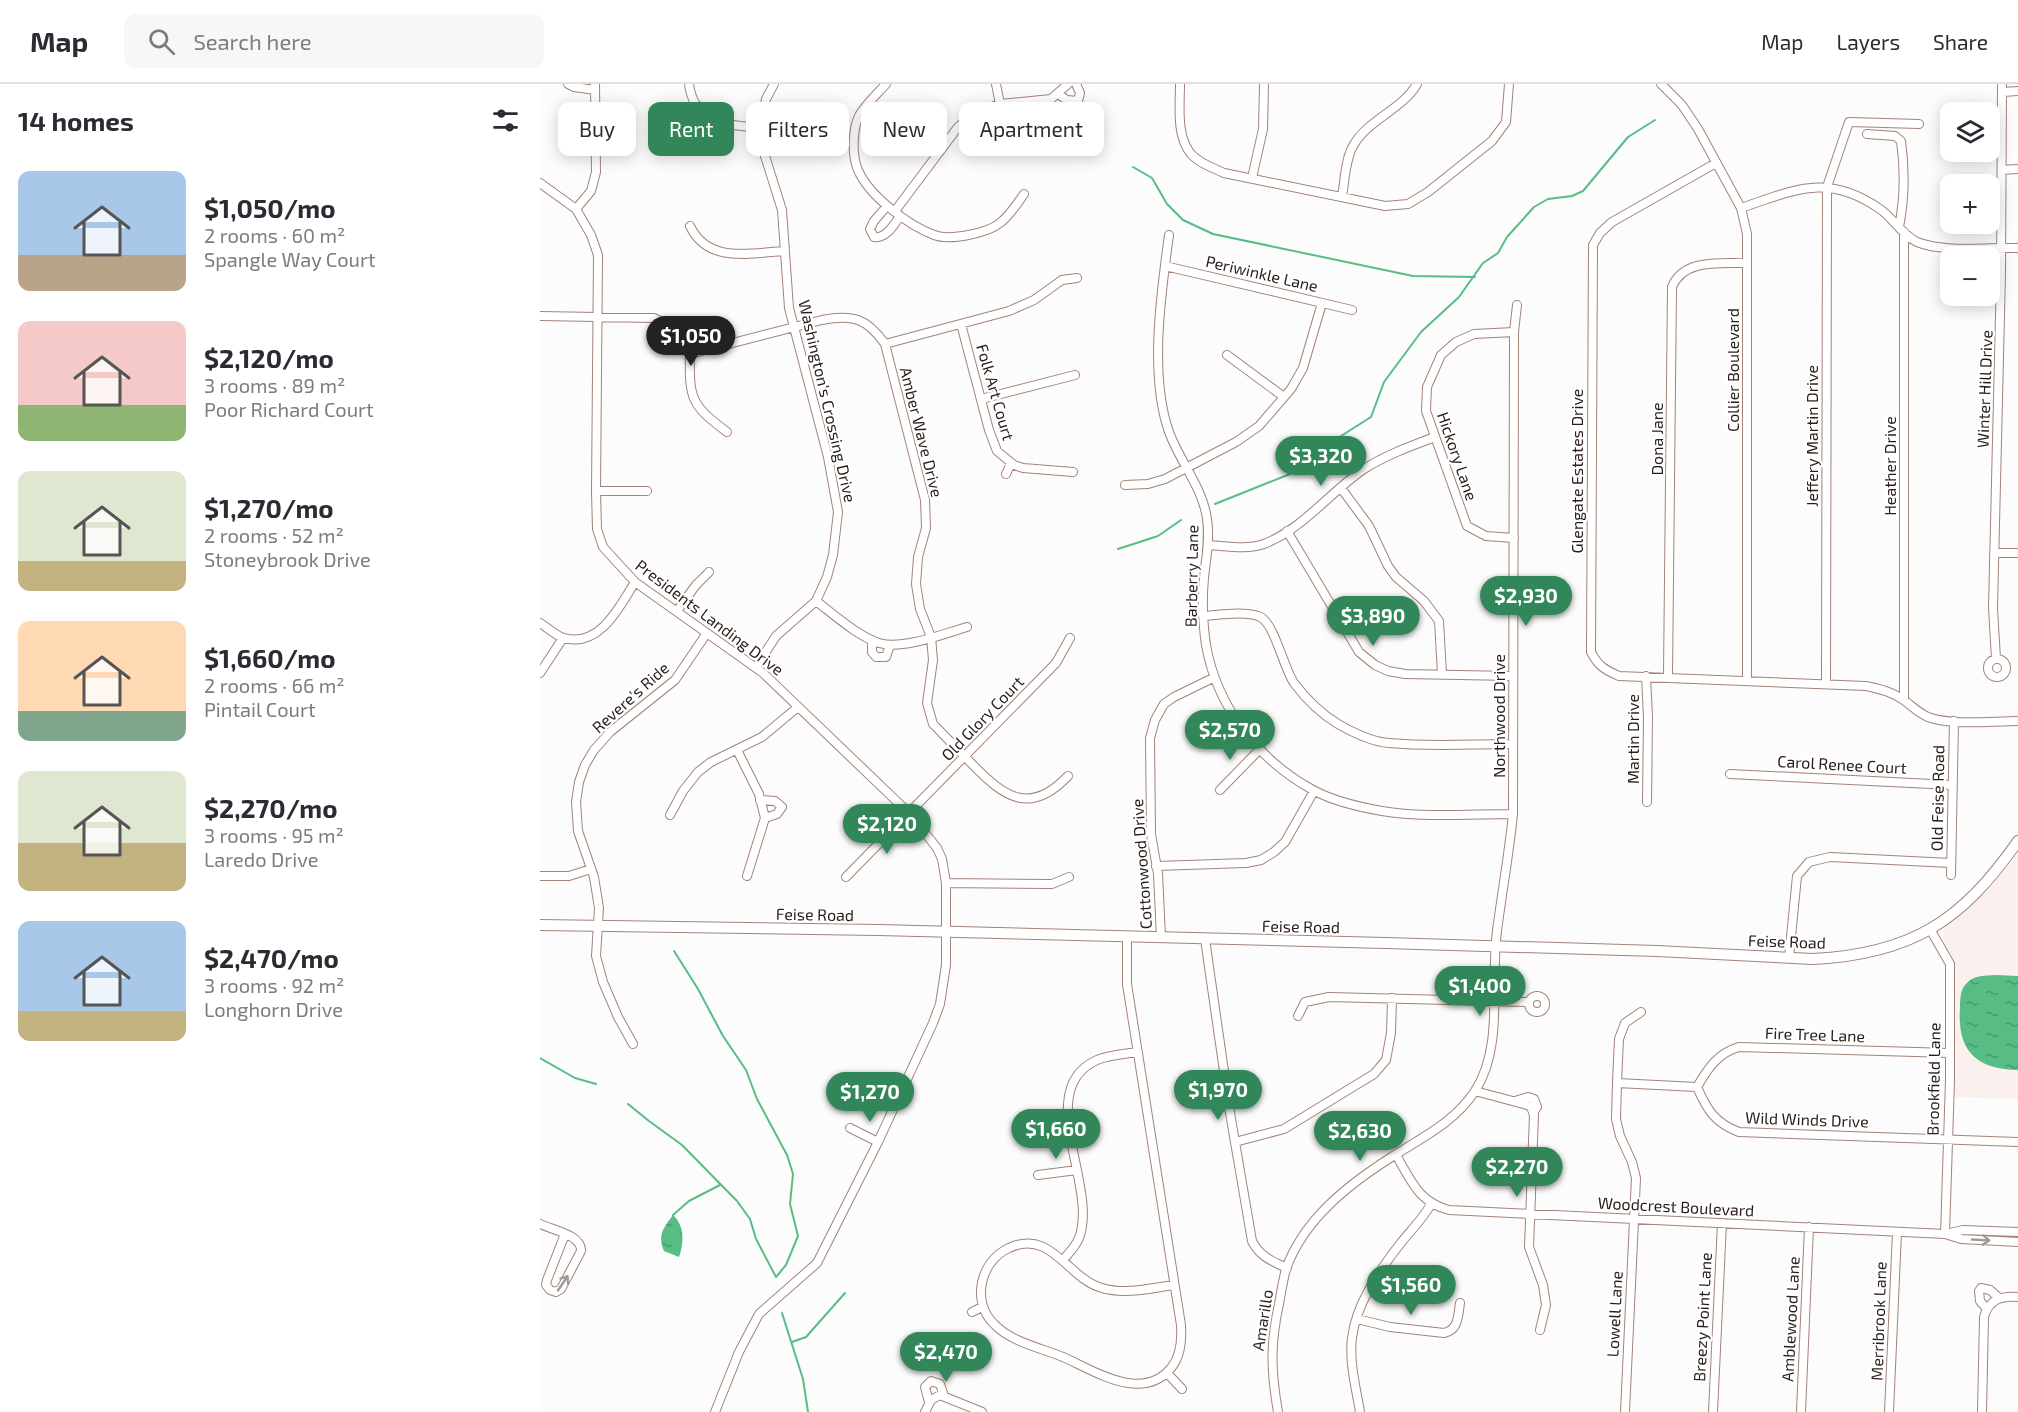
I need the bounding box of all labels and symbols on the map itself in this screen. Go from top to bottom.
street label: Periwinkle Lane [1204,251,1320,295]
street label: Washington's Crossing Drive [795,298,861,504]
street label: Collier Boulevard [1723,308,1742,432]
pin: $1,050 [642,316,740,367]
street label: Winter Hill Drive [1972,330,1996,448]
street label: Folk Art Court [973,342,1019,442]
street label: Amber Wave Drive [897,365,947,499]
street label: Jeffery Martin Drive [1802,365,1821,507]
street label: Glengate Estates Drive [1567,389,1586,553]
street label: Dona Jane [1647,402,1666,476]
street label: Hickory Lane [1434,409,1482,503]
street label: Heather Drive [1880,416,1899,516]
pin: $3,320 [1272,436,1370,487]
street label: Barberry Lane [1181,525,1201,627]
street label: Presidents Landing Drive [632,555,788,679]
pin: $2,930 [1477,576,1575,627]
pin: $3,890 [1324,596,1422,647]
street label: Northwood Drive [1489,654,1508,778]
street label: Revere's Ride [588,658,672,736]
street label: Old Glory Court [937,672,1027,764]
street label: Martin Drive [1623,694,1642,784]
pin: $2,570 [1181,710,1279,761]
street label: Old Feise Road [1927,745,1947,851]
street label: Carol Renee Court [1777,751,1907,777]
street label: Cottonwood Drive [1127,798,1155,930]
pin: $2,120 [838,804,936,855]
street label: Feise Road [776,904,854,924]
street label: Feise Road [1262,916,1340,936]
street label: Feise Road [1748,930,1826,952]
pin: $1,400 [1431,966,1529,1017]
street label: Brookfield Lane [1923,1022,1943,1136]
street label: Fire Tree Lane [1765,1023,1865,1045]
pin: $1,970 [1169,1070,1267,1121]
pin: $1,270 [821,1072,919,1123]
street label: Wild Winds Drive [1745,1107,1869,1131]
pin: $1,660 [1007,1109,1105,1160]
pin: $2,630 [1311,1111,1409,1162]
pin: $2,270 [1468,1147,1566,1198]
street label: Woodcrest Boulevard [1597,1192,1755,1220]
one-way arrow [1971,1235,1991,1246]
street label: Breezy Point Lane [1689,1252,1715,1382]
street label: Amblewood Lane [1777,1256,1803,1382]
street label: Merribrook Lane [1866,1261,1890,1381]
pin: $1,560 [1362,1265,1460,1316]
street label: Lowell Lane [1602,1270,1626,1358]
one-way arrow [557,1275,569,1291]
street label: Amarillo [1248,1288,1276,1352]
pin: $2,470 [897,1332,995,1383]

